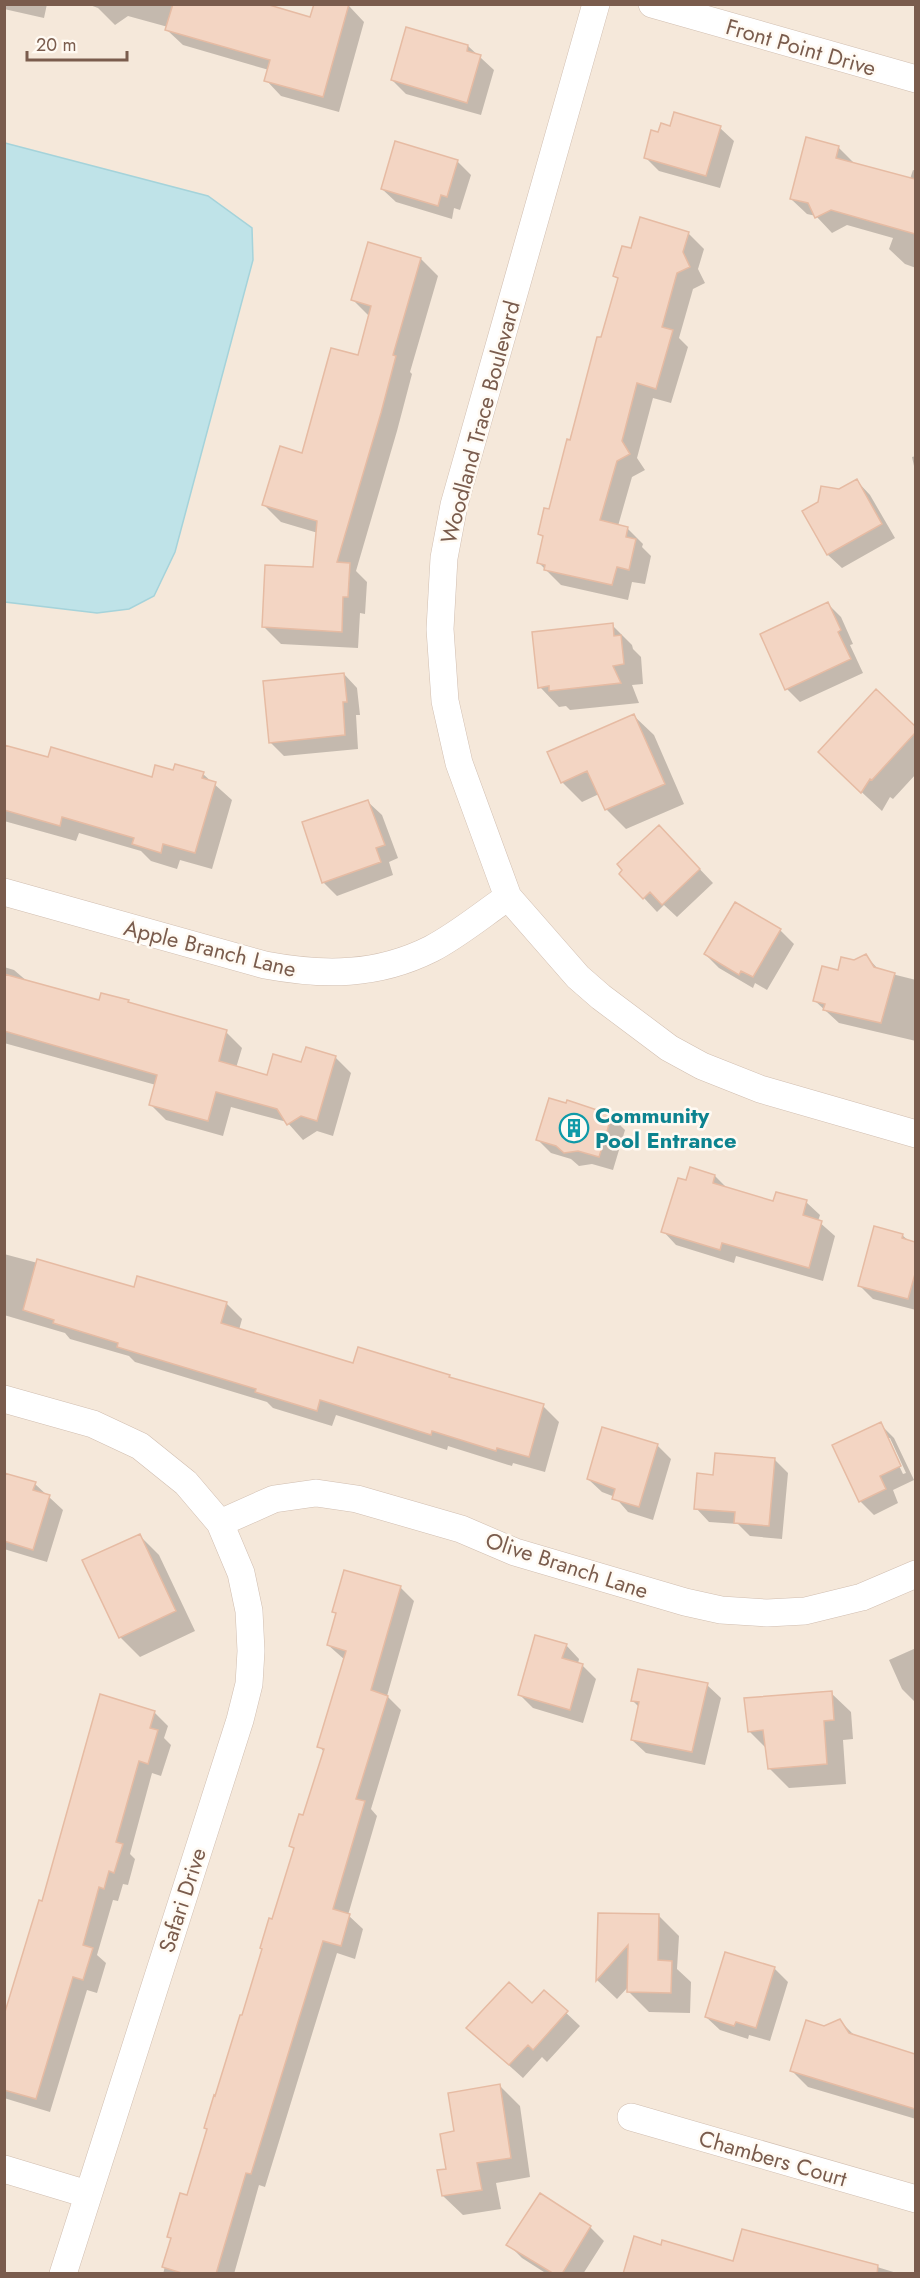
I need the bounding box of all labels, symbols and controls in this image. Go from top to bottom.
street label: Front Point Drive [722,10,880,84]
scale bar [27,24,128,62]
text: 20 m [36,32,76,58]
street label: Woodland Trace Boulevard [432,297,528,547]
street label: Apple Branch Lane [120,911,300,985]
place label: Community Pool Entrance [595,1099,736,1156]
building icon: Community Pool Entrance [558,1112,590,1144]
street label: Olive Branch Lane [481,1524,653,1606]
street label: Safari Drive [150,1844,214,1956]
street label: Chambers Court [695,2122,851,2195]

